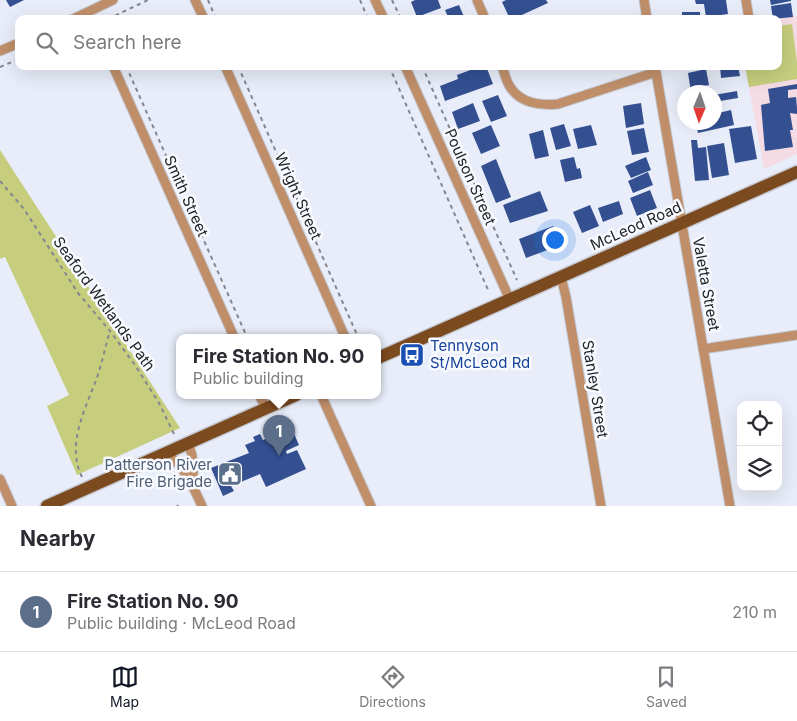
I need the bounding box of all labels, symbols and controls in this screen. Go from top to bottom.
search box [15,15,782,70]
icon: search [33,29,61,57]
text: Search here [73,31,182,54]
north arrow [677,85,722,130]
street label: Poulson Street [441,126,500,228]
street label: Wright Street [271,149,326,242]
street label: Smith Street [160,152,213,239]
street label: McLeod Road [587,197,684,254]
your location [542,227,568,253]
street label: Seaford Wetlands Path [49,233,160,375]
street label: Valetta Street [689,236,724,332]
popup [176,334,381,399]
place label: Tennyson St/McLeod Rd [430,336,530,372]
street label: Stanley Street [578,339,613,439]
bus stop icon: Tennyson St/McLeod Rd [399,342,425,368]
text: Fire Station No. 90 [193,345,364,368]
text: Public building [193,368,304,388]
map controls [737,401,782,491]
button: locate [737,401,782,446]
pin: 1 [263,415,295,456]
button: layers [737,446,782,491]
place label: Patterson River Fire Brigade [104,455,212,491]
public building icon: Patterson River Fire Brigade [217,461,243,487]
text: Nearby [20,526,95,551]
text: Fire Station No. 90 [67,590,239,613]
text: 1 [33,602,39,622]
text: 210 m [732,602,777,622]
text: Public building · McLeod Road [67,613,296,633]
tab: Map [110,663,139,710]
tab: Directions [359,663,426,710]
tab: Saved [646,663,687,710]

